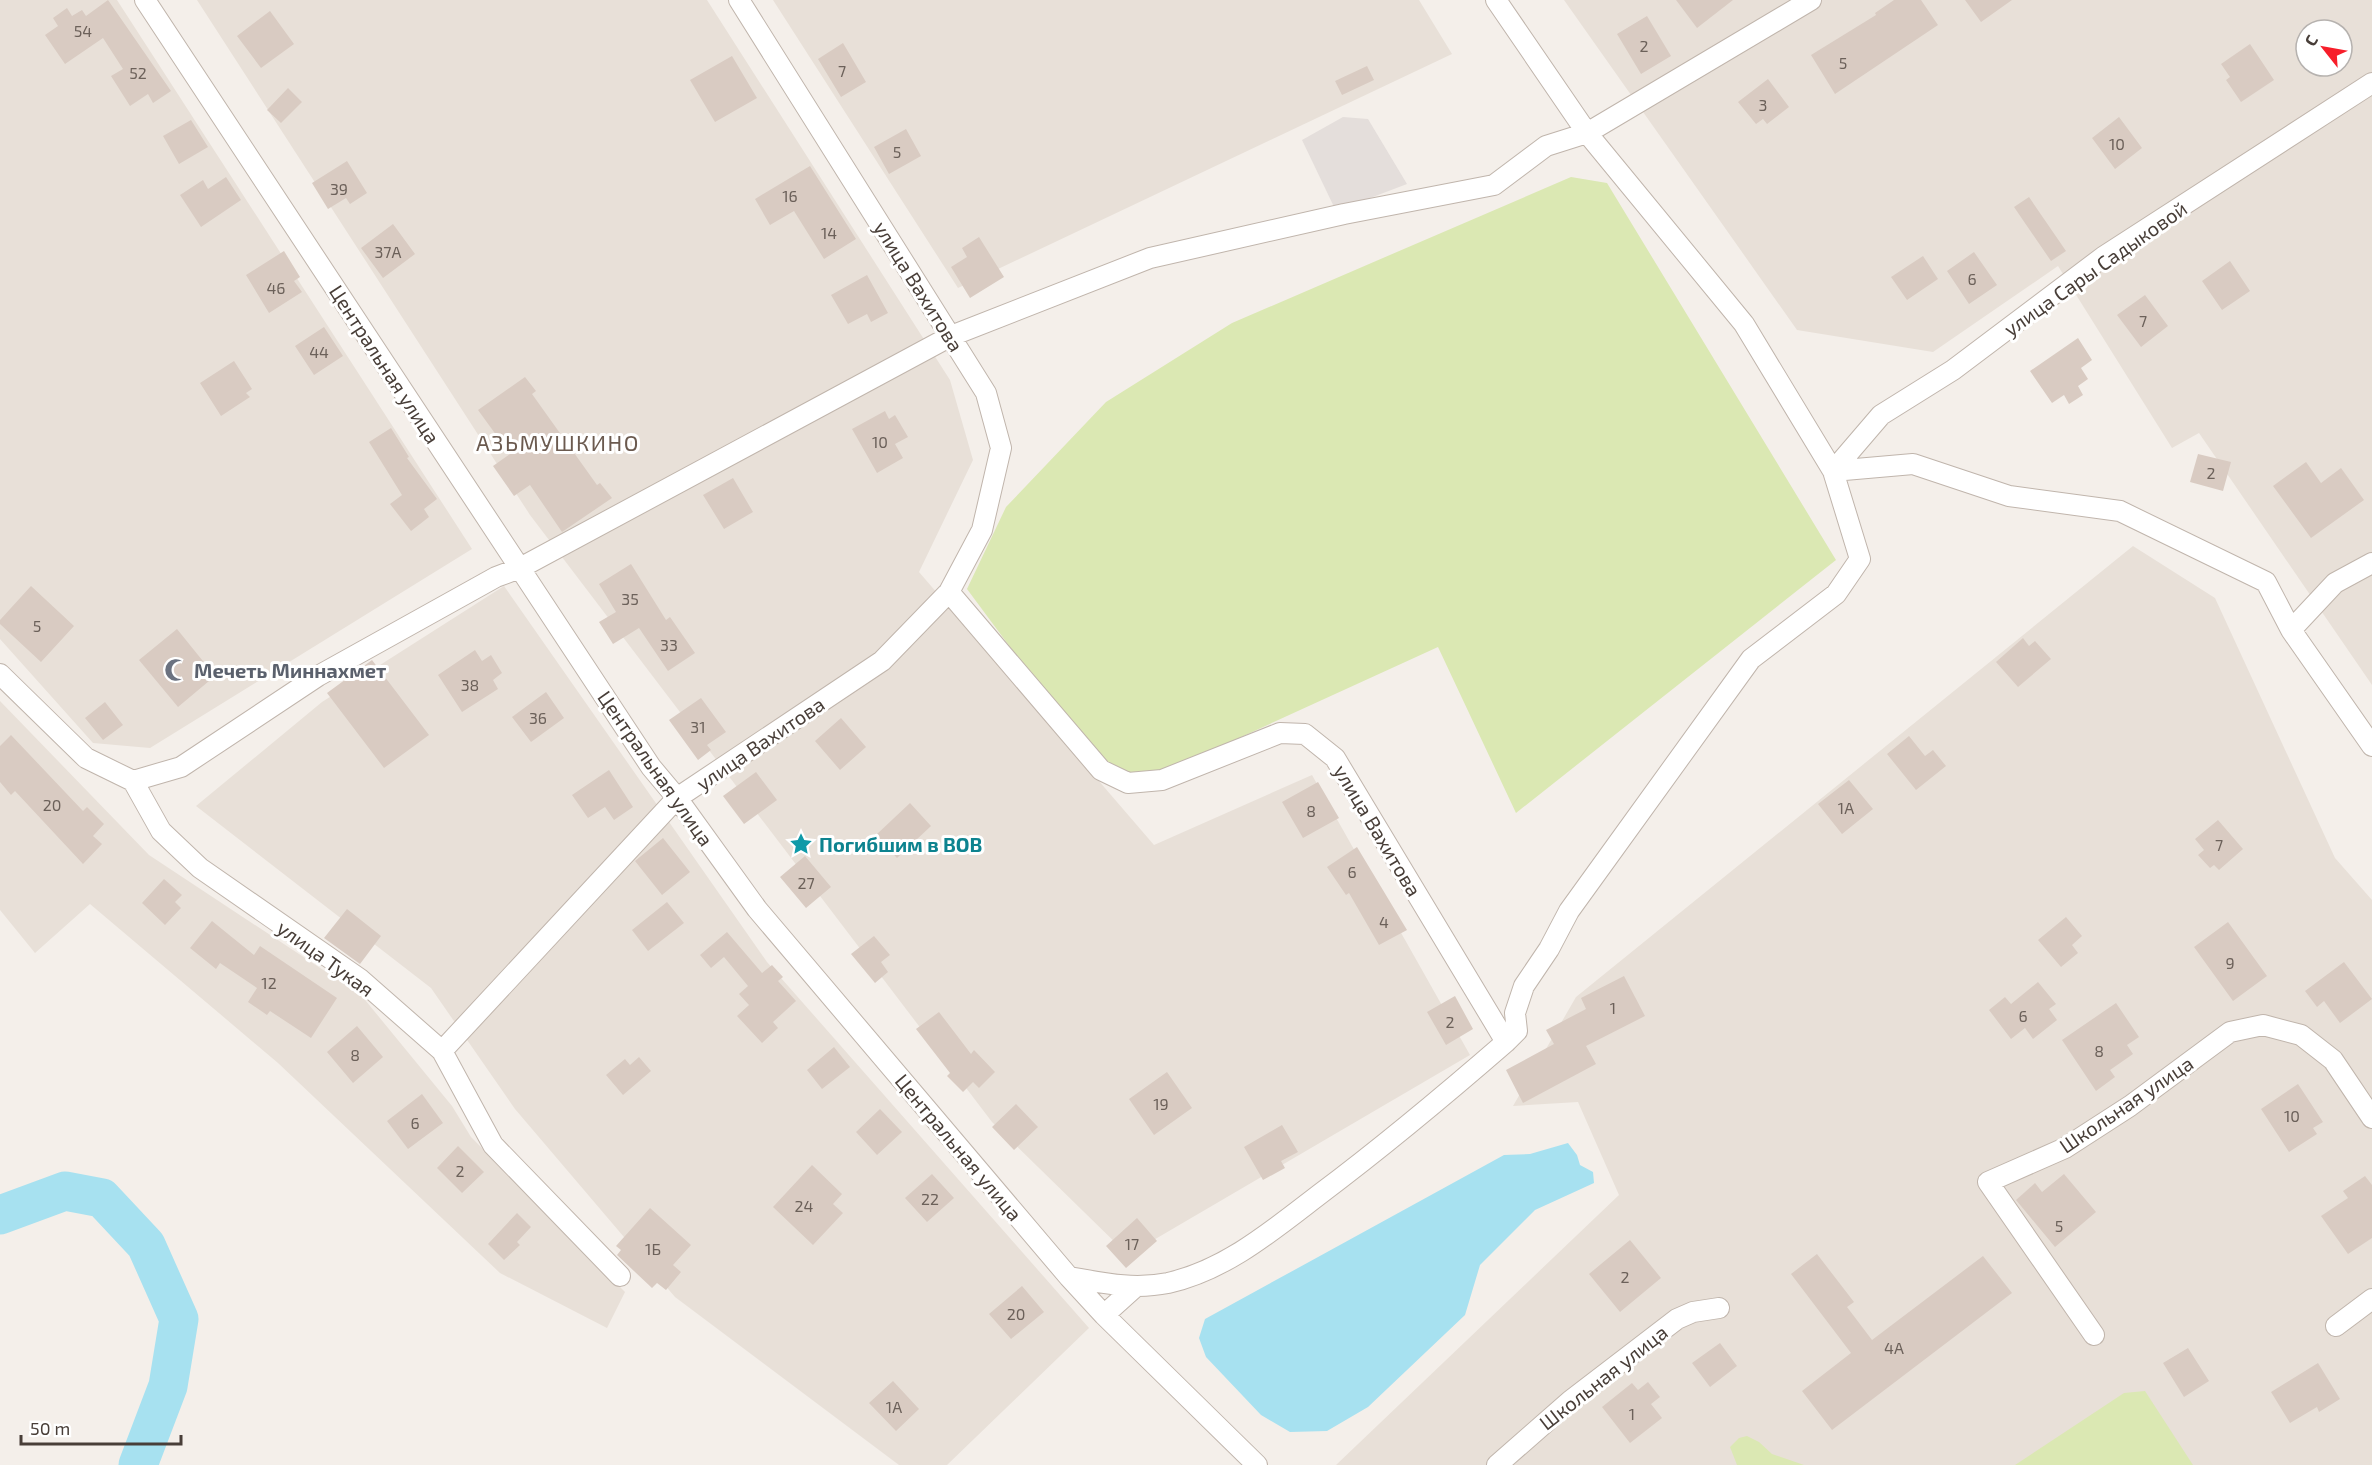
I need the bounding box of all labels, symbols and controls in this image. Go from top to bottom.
north arrow [2294,18,2354,78]
house number: 54 [74,21,92,40]
text: С [2300,31,2321,49]
house number: 2 [1640,36,1649,55]
house number: 5 [1839,53,1847,72]
house number: 7 [838,61,846,80]
house number: 52 [129,63,147,82]
house number: 3 [1759,95,1767,114]
house number: 10 [2109,134,2125,153]
house number: 5 [893,142,901,161]
house number: 39 [330,179,348,198]
house number: 16 [782,186,798,205]
street label: улица Сары Садыковой [1999,196,2192,341]
street label: улица Вахитова [868,216,969,356]
house number: 14 [821,223,837,242]
house number: 37А [374,242,402,261]
house number: 6 [1967,269,1977,288]
house number: 46 [267,278,286,297]
street label: Центральная улица [324,280,445,448]
house number: 7 [2139,311,2147,330]
house number: 44 [309,342,329,361]
district label: АЗЬМУШКИНО [476,429,640,455]
house number: 10 [872,432,888,451]
house number: 2 [2207,463,2216,482]
house number: 35 [621,589,639,608]
house number: 5 [33,616,41,635]
house number: 33 [660,635,678,654]
mosque icon: Мечеть Миннахмет [163,657,189,683]
place label: Мечеть Миннахмет [194,658,386,682]
house number: 38 [461,675,479,694]
street label: Центральная улица [593,686,719,851]
street label: улица Вахитова [691,691,829,796]
house number: 36 [529,708,547,727]
house number: 31 [690,717,706,736]
street label: улица Вахитова [1328,760,1427,901]
house number: 20 [43,795,61,814]
house number: 1А [1838,798,1854,817]
house number: 8 [1306,801,1316,820]
place icon: Погибшим в ВОВ [788,831,814,857]
place label: Погибшим в ВОВ [819,832,982,856]
house number: 7 [2215,835,2223,854]
house number: 6 [1347,862,1357,881]
house number: 27 [797,873,815,892]
house number: 4 [1379,912,1389,931]
street label: улица Тукая [272,915,379,1002]
house number: 9 [2225,953,2235,972]
house number: 12 [261,973,277,992]
house number: 1 [1610,998,1616,1017]
house number: 6 [2018,1006,2028,1025]
house number: 2 [1446,1012,1455,1031]
house number: 8 [2094,1041,2104,1060]
house number: 8 [350,1045,360,1064]
street label: Школьная улица [2055,1050,2198,1158]
street label: Центральная улица [890,1069,1027,1226]
house number: 19 [1153,1094,1169,1113]
house number: 10 [2284,1106,2300,1125]
house number: 6 [410,1113,420,1132]
house number: 2 [456,1161,465,1180]
house number: 22 [921,1189,939,1208]
house number: 24 [795,1196,814,1215]
house number: 5 [2055,1216,2063,1235]
house number: 17 [1125,1234,1139,1253]
house number: 1Б [645,1239,661,1258]
house number: 2 [1621,1267,1630,1286]
house number: 20 [1007,1304,1025,1323]
street label: Школьная улица [1534,1320,1672,1435]
house number: 4А [1884,1338,1904,1357]
house number: 1А [886,1397,902,1416]
house number: 1 [1629,1404,1635,1423]
scale bar [21,1408,182,1446]
text: 50 m [30,1417,70,1439]

